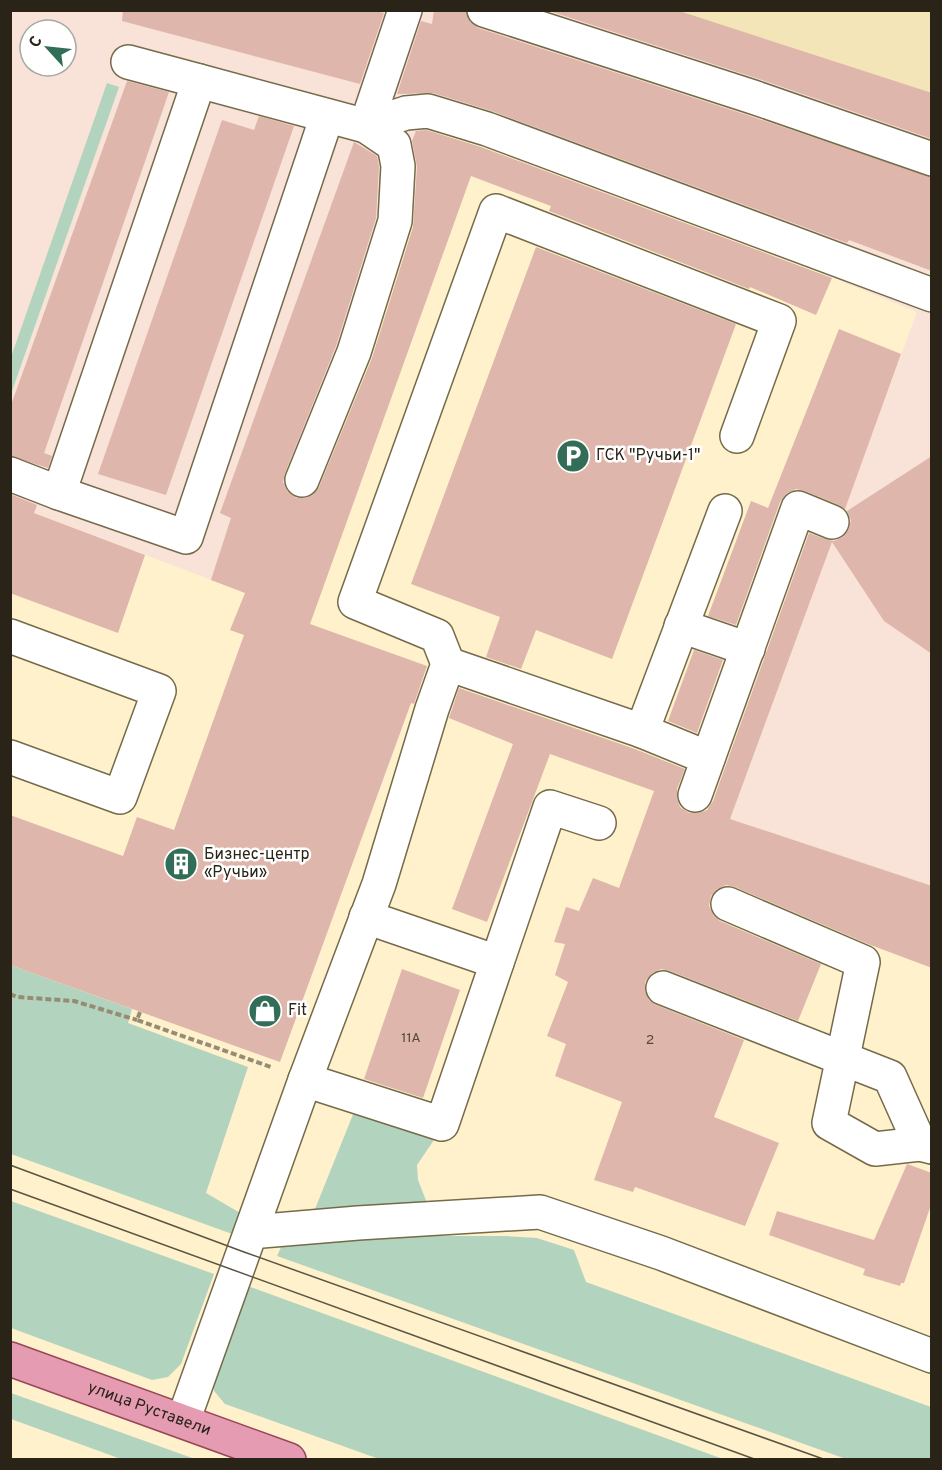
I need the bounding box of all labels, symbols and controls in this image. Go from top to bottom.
north arrow [18,18,78,78]
text: С [25,33,48,51]
parking icon: ГСК "Ручьи-1" [555,438,591,474]
place label: ГСК "Ручьи-1" [596,446,701,466]
place label: Бизнес-центр «Ручьи» [204,845,310,883]
building icon: Бизнес-центр «Ручьи» [163,846,199,882]
shop icon: Fit [247,993,283,1029]
place label: Fit [288,1001,307,1021]
house number: 11А [401,1030,421,1047]
house number: 2 [646,1032,654,1049]
street label: улица Руставели [85,1378,214,1441]

